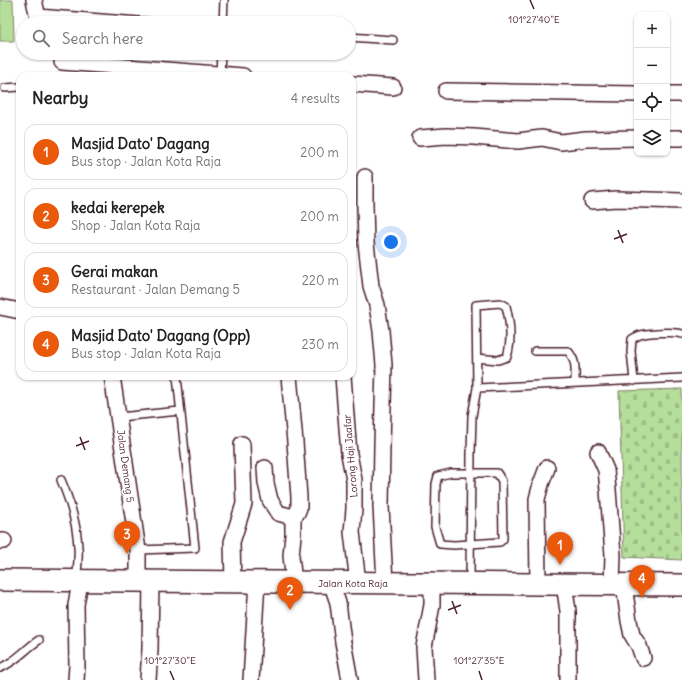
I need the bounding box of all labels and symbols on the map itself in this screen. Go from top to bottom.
text: 101°27'40"E [508,13,560,26]
your location [381,232,401,252]
street label: Lorong Haji Jaafar [340,414,361,498]
street label: Jalan Demang 5 [114,429,137,504]
pin: 3 [114,521,140,554]
pin: 1 [547,532,573,565]
pin: 4 [629,565,655,598]
pin: 2 [277,577,303,610]
street label: Jalan Kota Raja [318,577,388,590]
text: 101°27'30"E [144,654,196,667]
text: 101°27'35"E [454,654,505,667]

